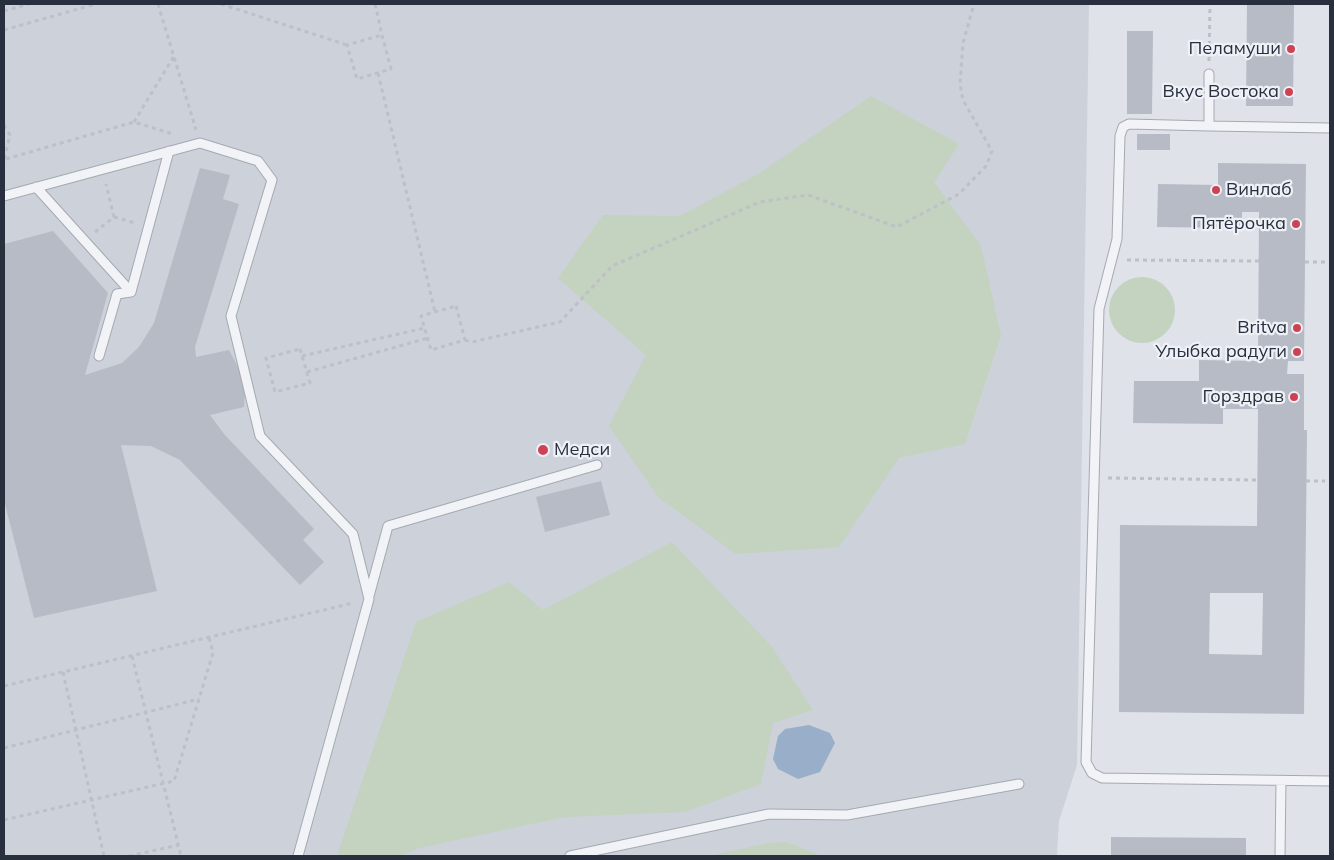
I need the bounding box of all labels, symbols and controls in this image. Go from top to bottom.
place label: Пеламуши [1188,38,1281,60]
marker: Пеламуши [1285,43,1297,55]
place label: Вкус Востока [1163,81,1279,103]
marker: Вкус Востока [1283,86,1295,98]
place label: Винлаб [1226,179,1292,201]
marker: Винлаб [1210,184,1222,196]
place label: Пятёрочка [1192,213,1286,235]
marker: Пятёрочка [1290,218,1302,230]
place label: Britva [1237,317,1287,339]
marker: Britva [1291,322,1303,334]
place label: Улыбка радуги [1155,341,1287,363]
marker: Улыбка радуги [1291,346,1303,358]
place label: Горздрав [1202,386,1284,408]
marker: Горздрав [1288,391,1300,403]
place label: Медси [554,439,610,461]
marker: Медси [536,443,550,457]

